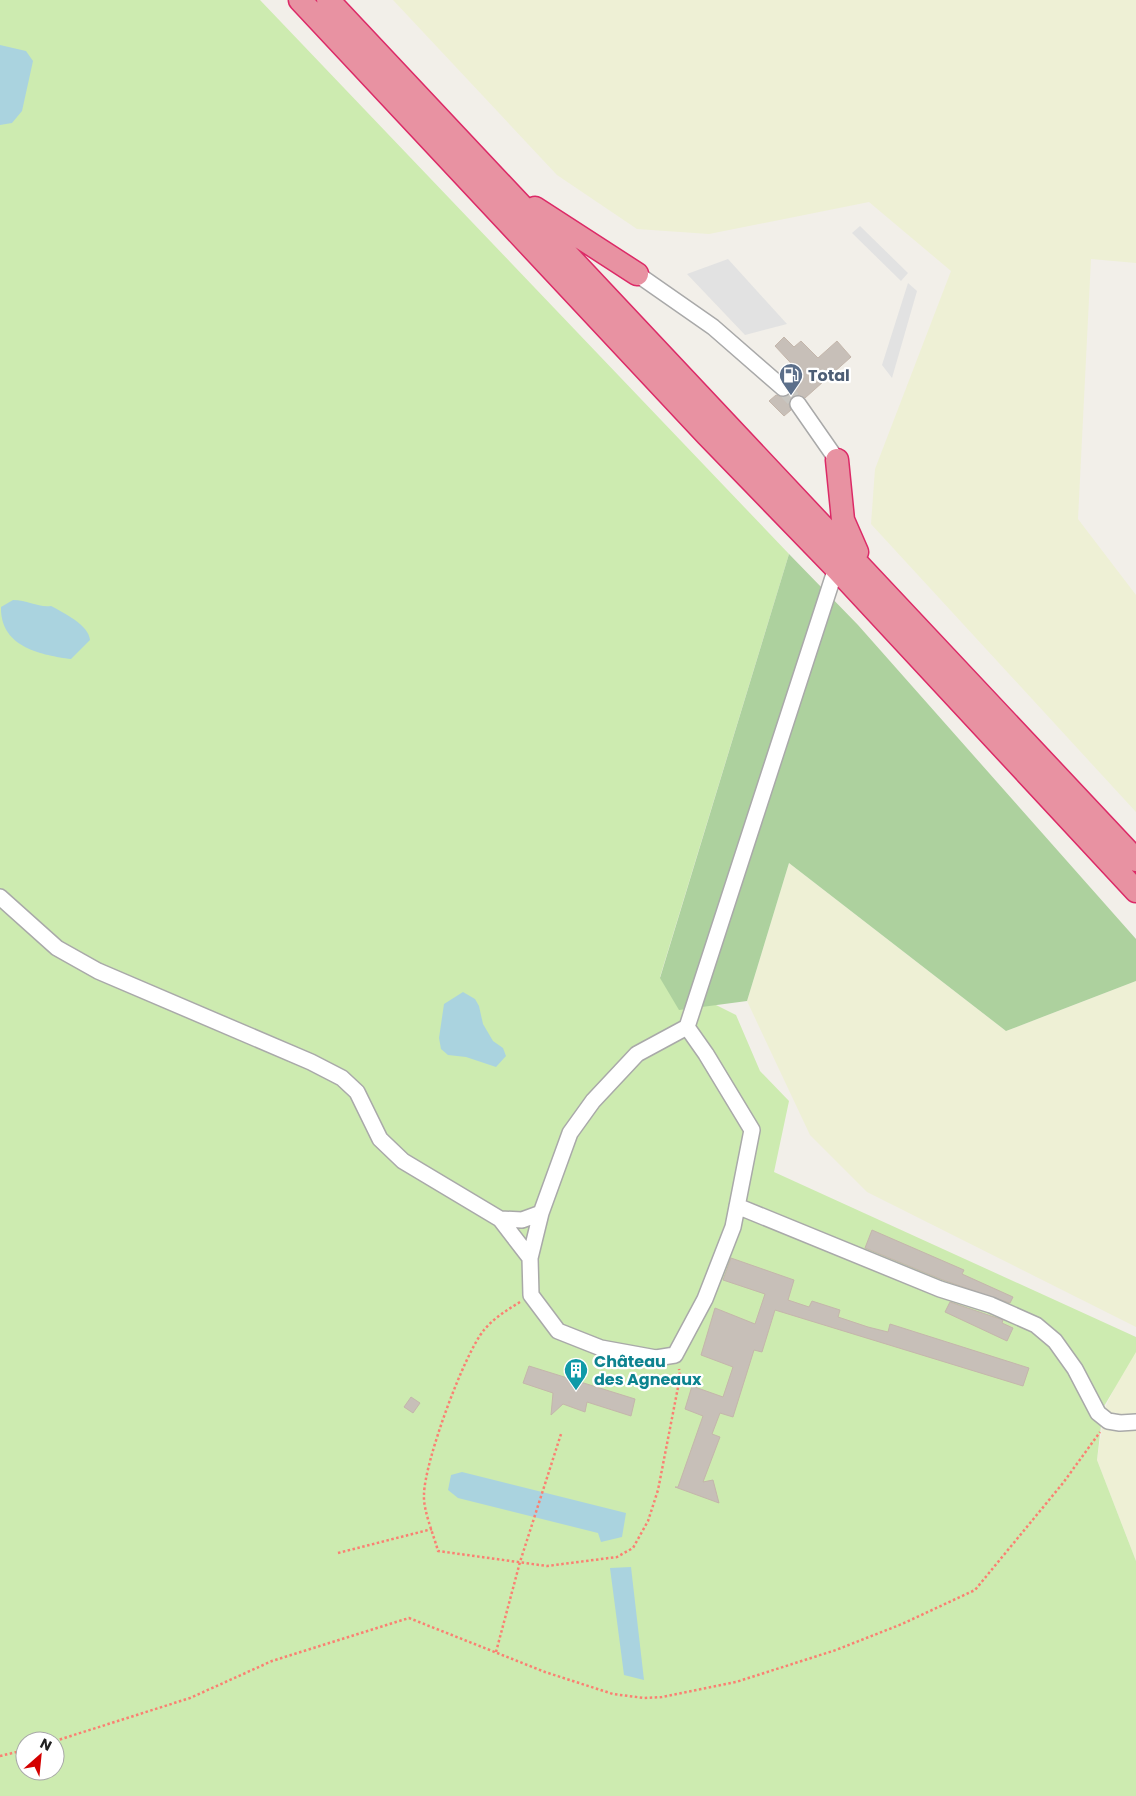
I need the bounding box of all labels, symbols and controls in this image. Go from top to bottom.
fuel station icon: Total [778,362,804,396]
place label: Total [808,364,850,387]
place label: Château des Agneaux [594,1350,702,1391]
building icon: Château des Agneaux [563,1357,589,1391]
north arrow [15,1731,65,1781]
text: N [37,1733,55,1756]

